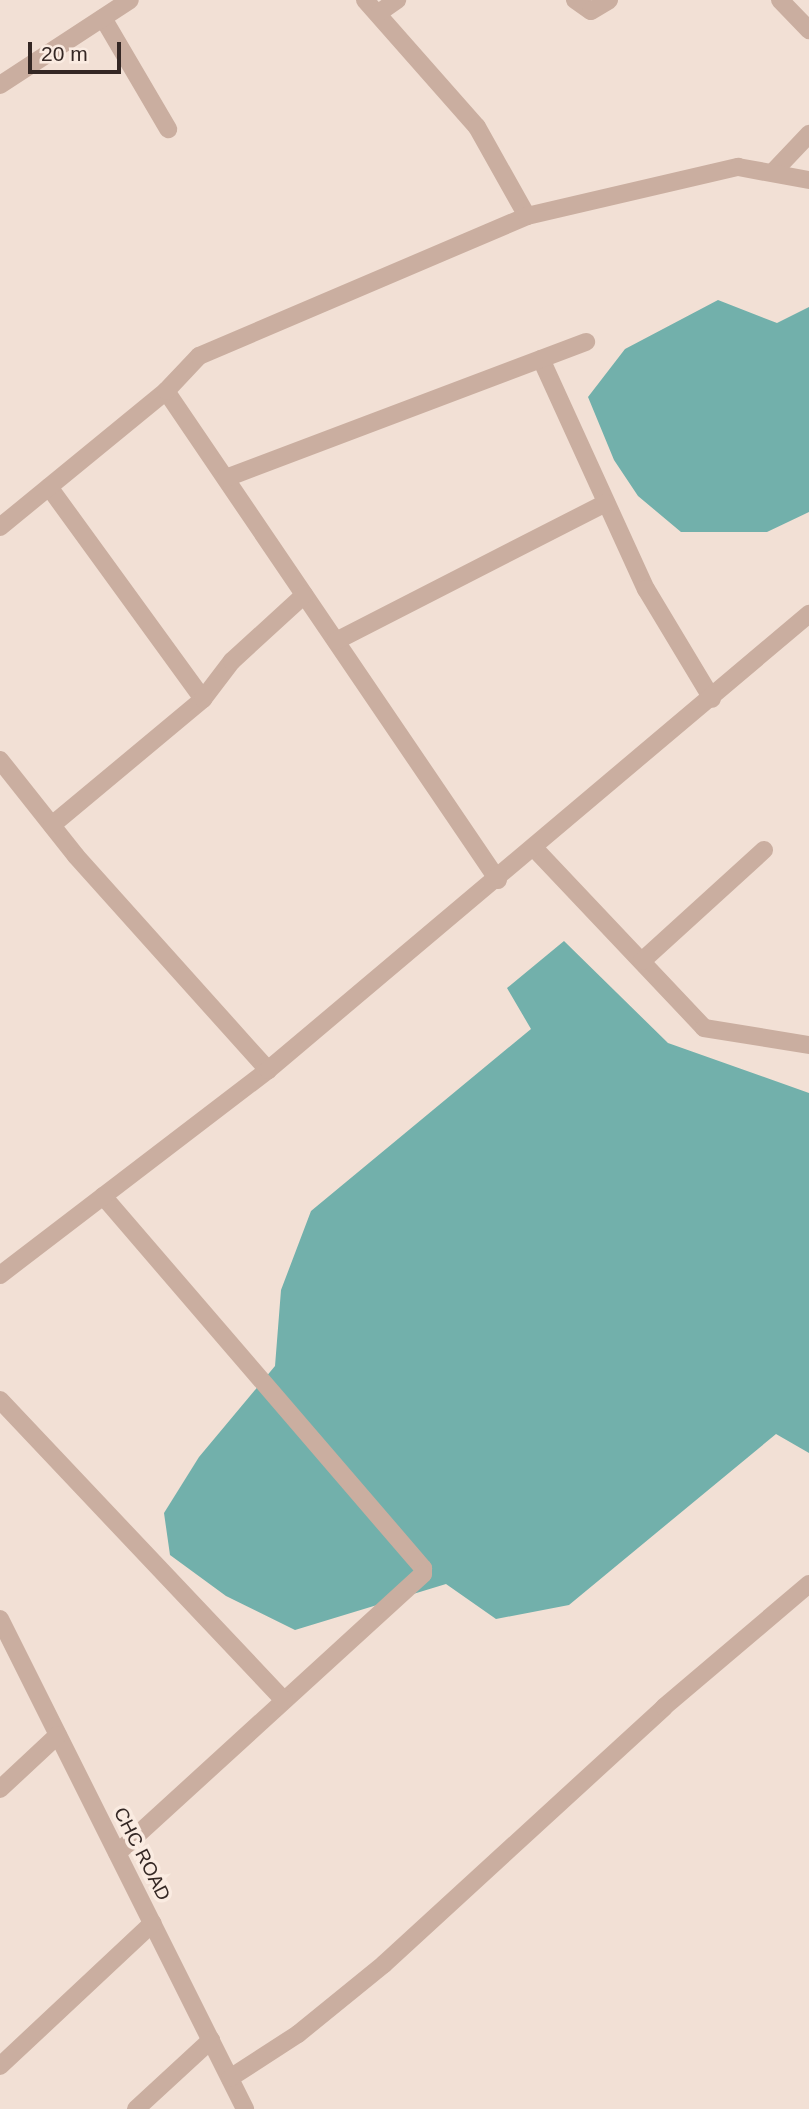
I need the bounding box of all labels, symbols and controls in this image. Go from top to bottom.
scale bar [32,28,124,72]
text: 20 m [41,42,88,65]
street label: CHC ROAD [109,1804,175,1904]

